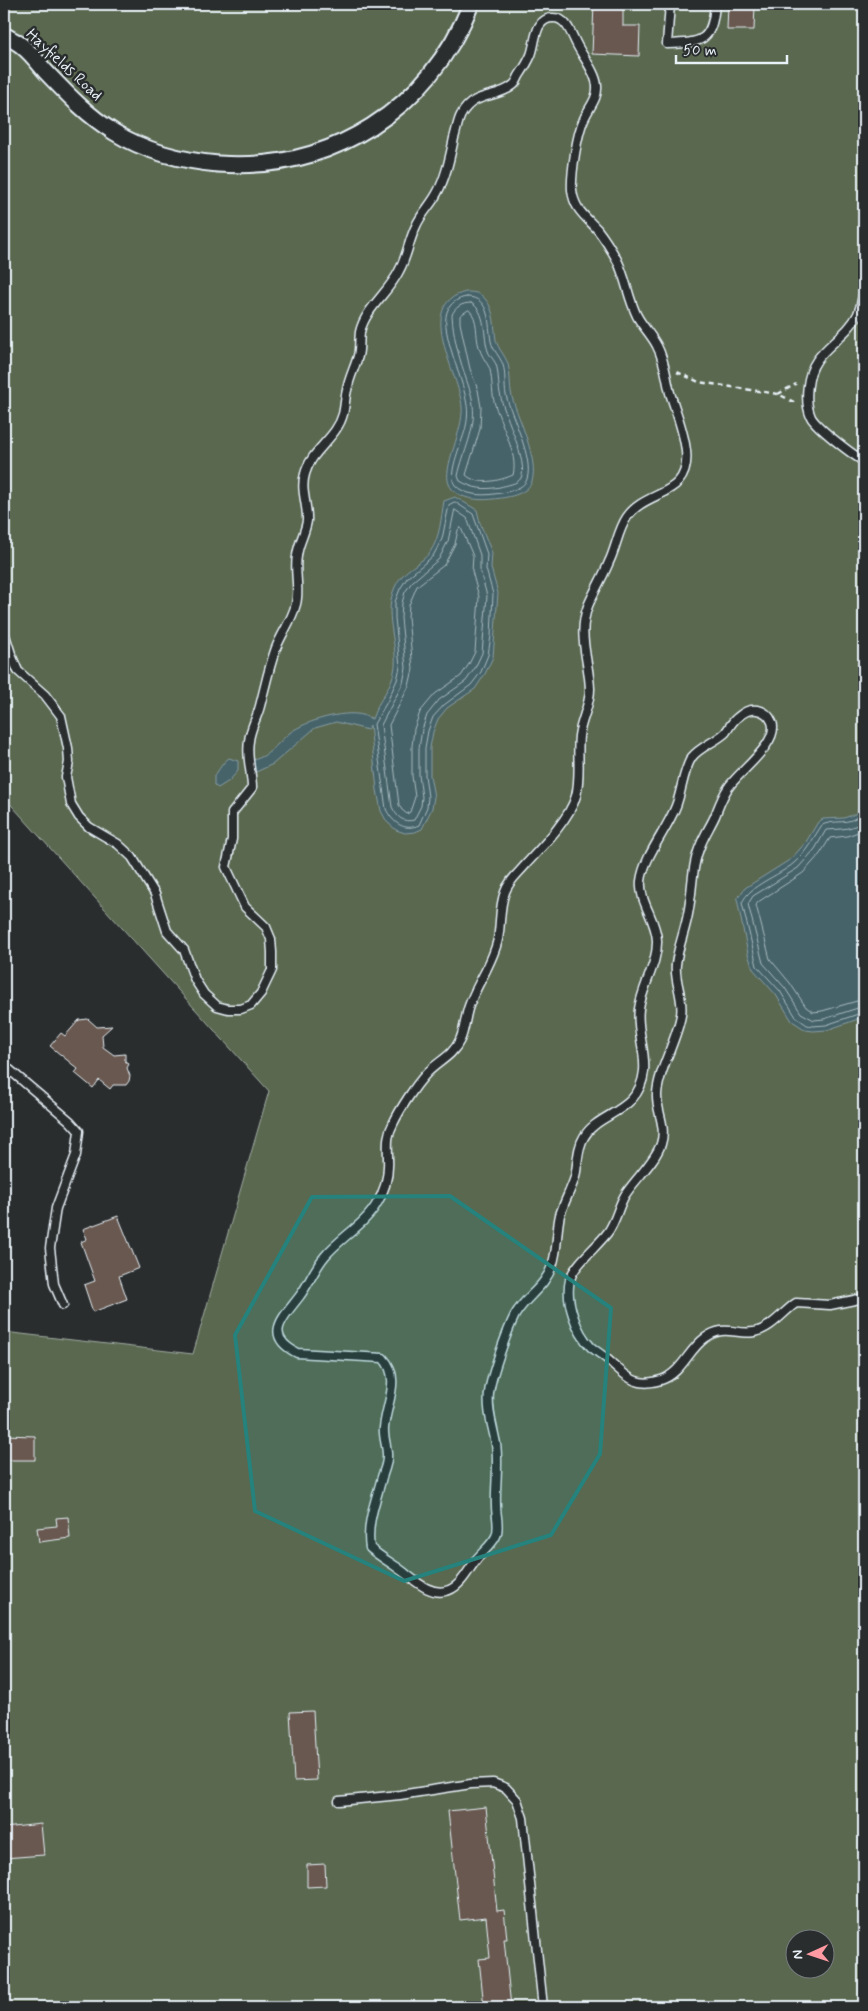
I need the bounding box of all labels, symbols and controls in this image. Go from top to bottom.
street label: Hayfields Road [21,24,107,106]
scale bar [676,32,787,64]
text: 50 m [683,41,717,61]
north arrow [786,1928,836,1978]
text: N [789,1949,807,1960]

